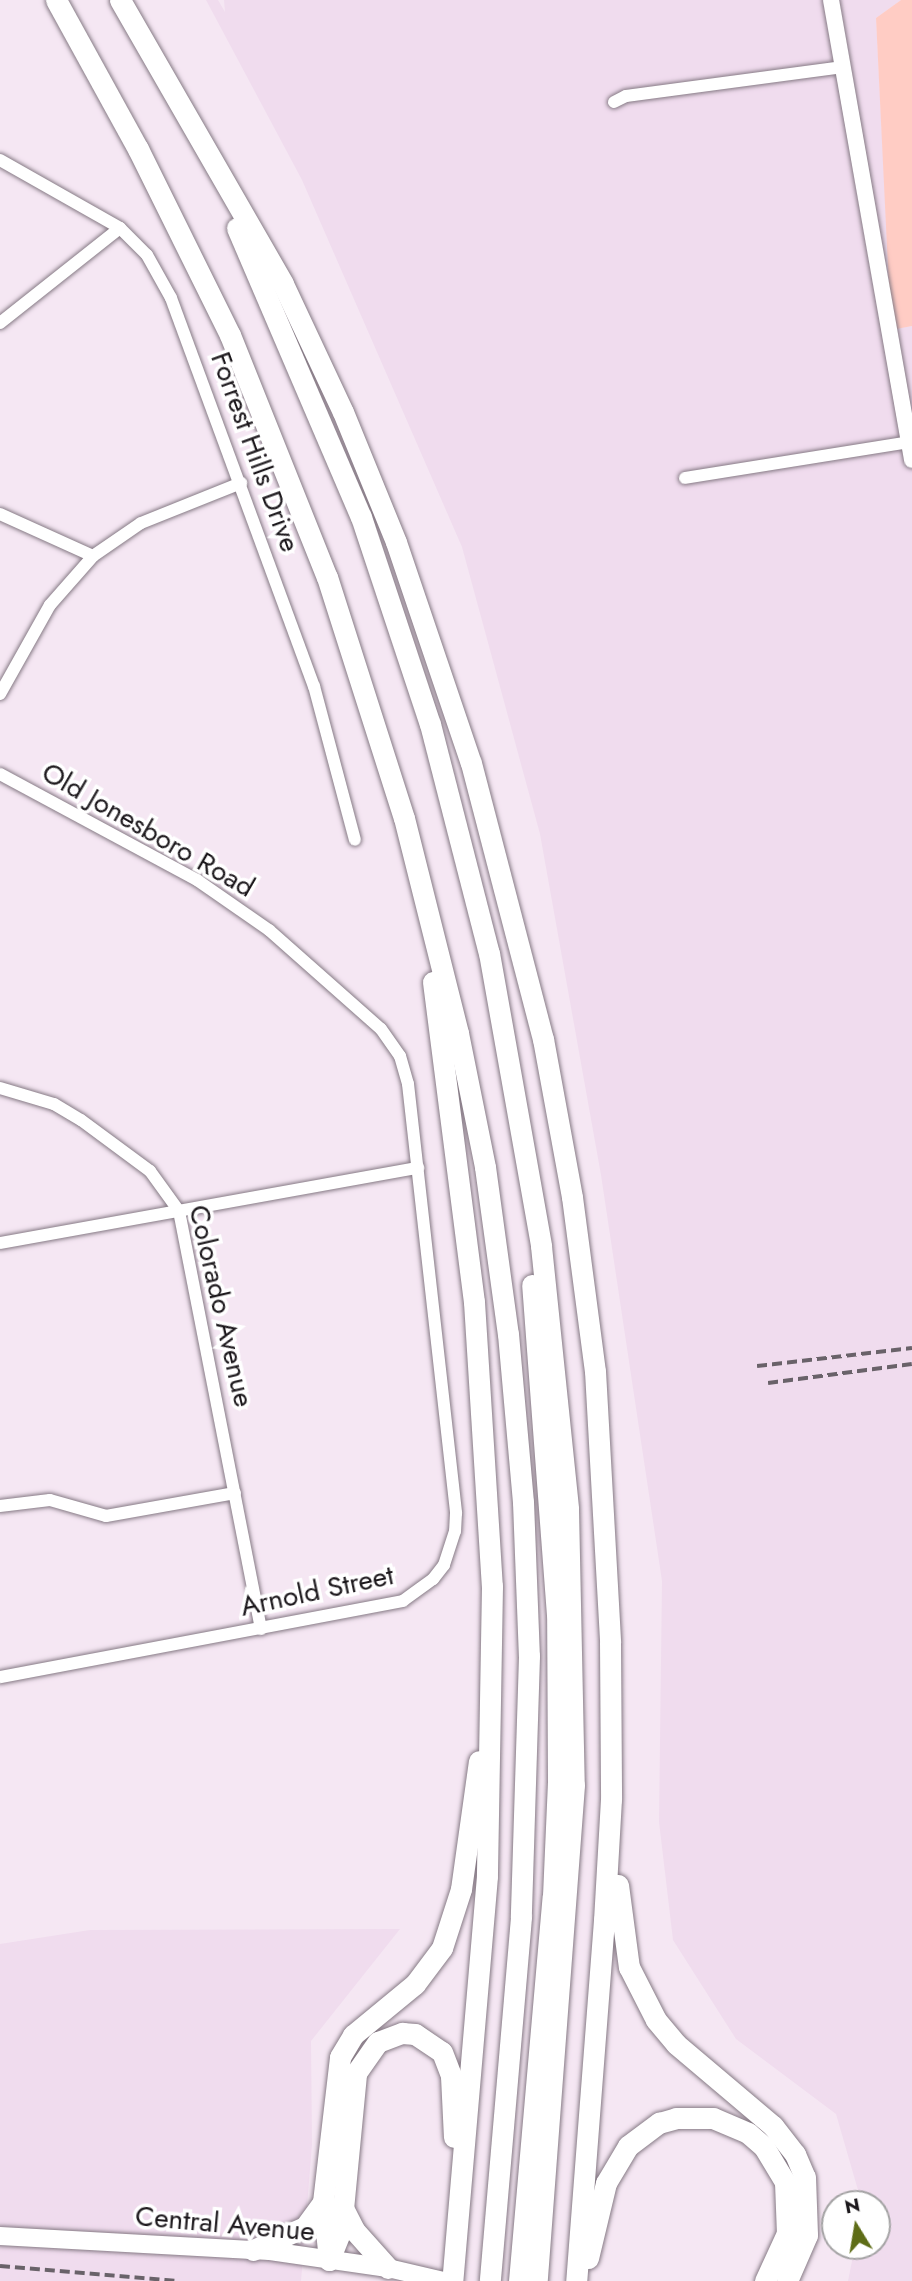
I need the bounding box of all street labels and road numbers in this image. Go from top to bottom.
street label: Forrest Hills Drive [203,348,307,556]
street label: Old Jonesboro Road [36,755,260,905]
street label: Colorado Avenue [181,1202,261,1410]
street label: Arnold Street [237,1558,397,1624]
street label: Central Avenue [134,2199,316,2249]

